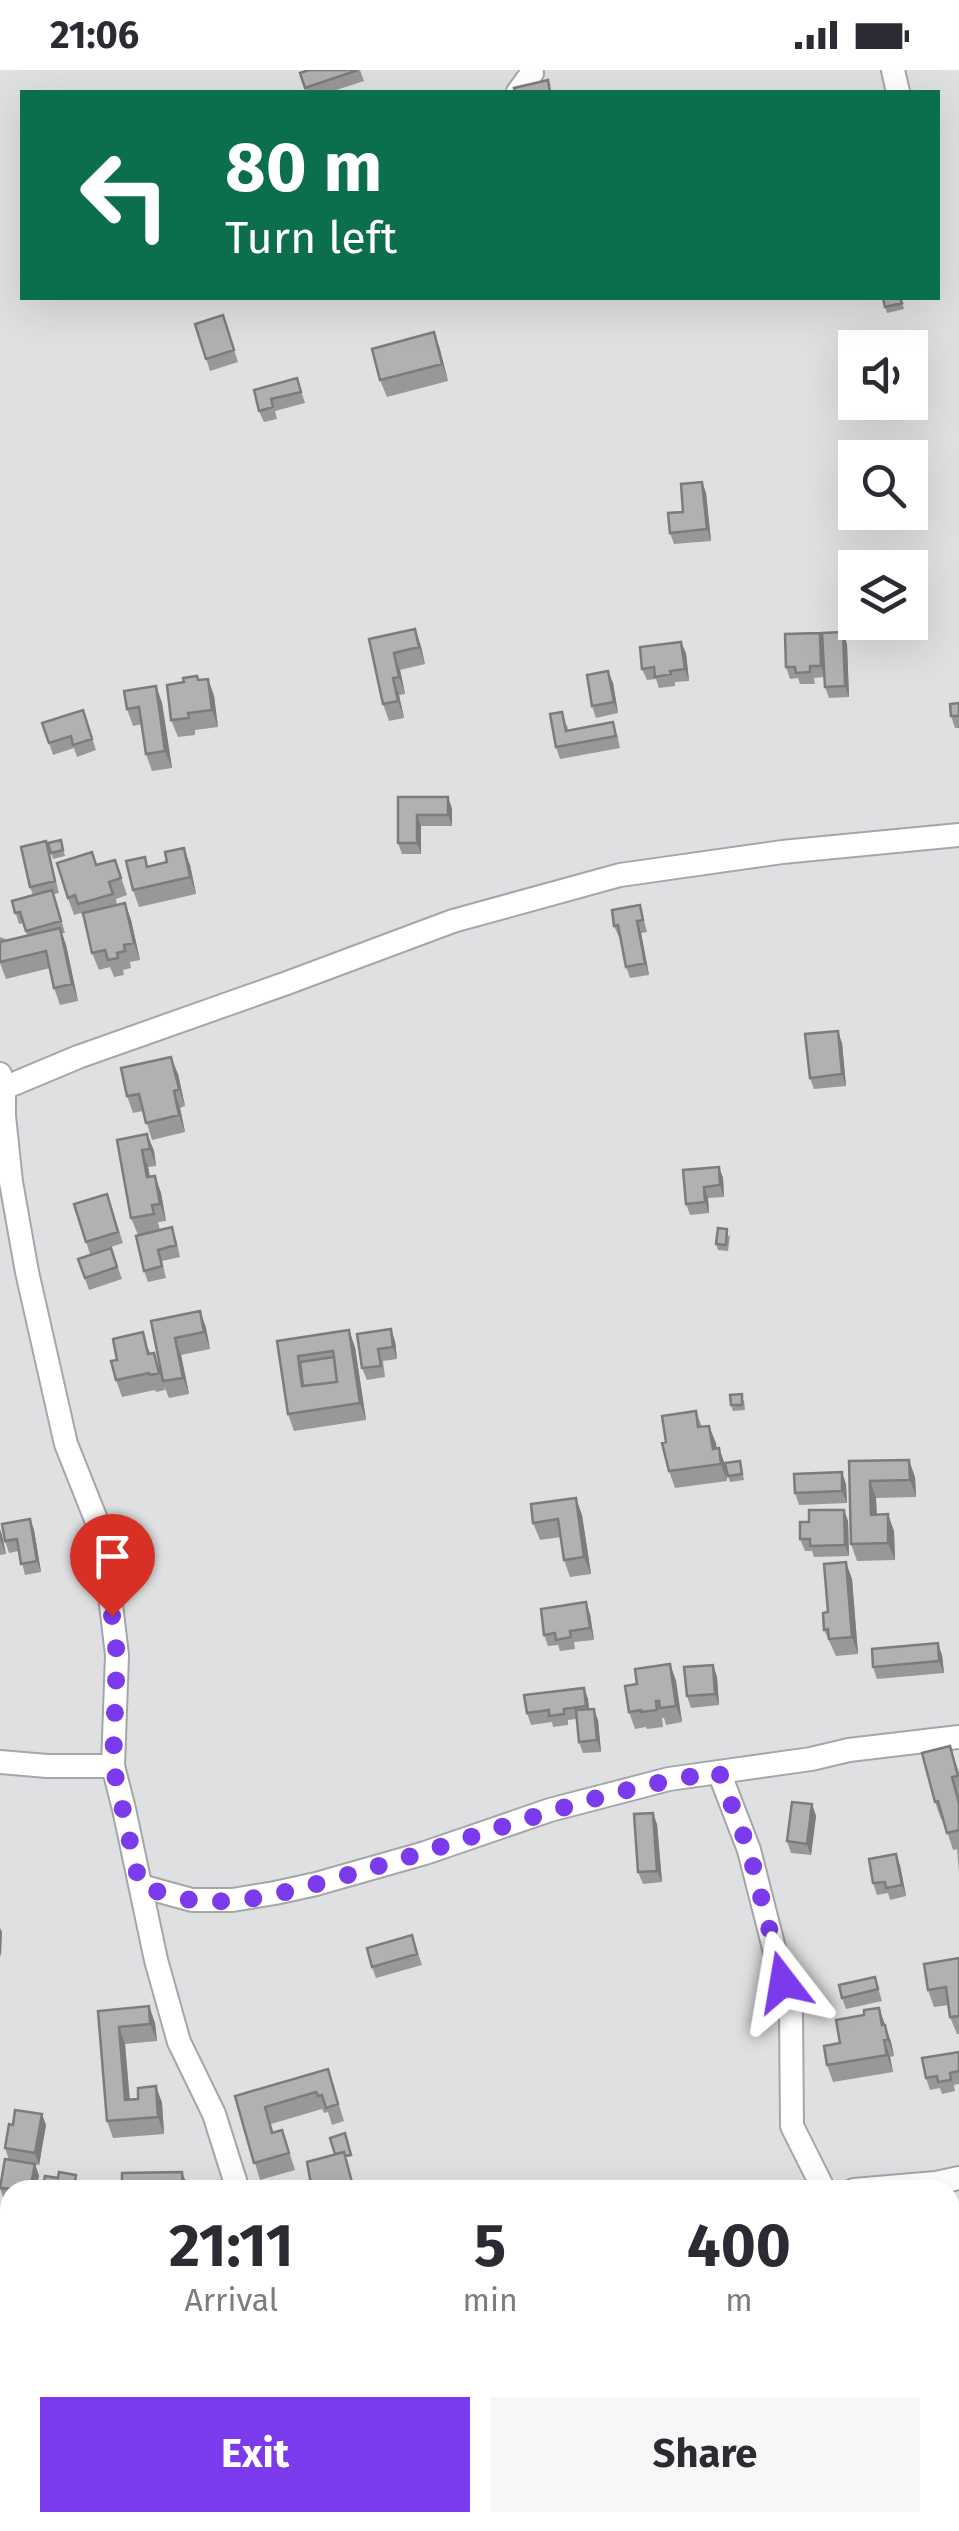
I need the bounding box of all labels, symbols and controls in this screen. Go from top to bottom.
text: 21:06 [50,12,139,58]
text: 80 m [225,126,382,210]
icon: left [60,130,190,260]
text: Turn left [225,211,397,265]
map controls [838,330,928,640]
button: sound [838,330,928,420]
button: search [838,440,928,530]
button: layers [838,550,928,640]
pin [70,1514,155,1617]
icon: arrive [85,1529,140,1584]
position arrow [731,1930,835,2034]
text: 21:11 [169,2210,294,2282]
text: 5 [474,2210,506,2282]
text: 400 [687,2210,791,2282]
text: Arrival [184,2281,278,2319]
text: min [463,2281,518,2319]
text: m [725,2281,753,2319]
button: Exit [40,2397,470,2512]
button: Share [490,2397,920,2512]

